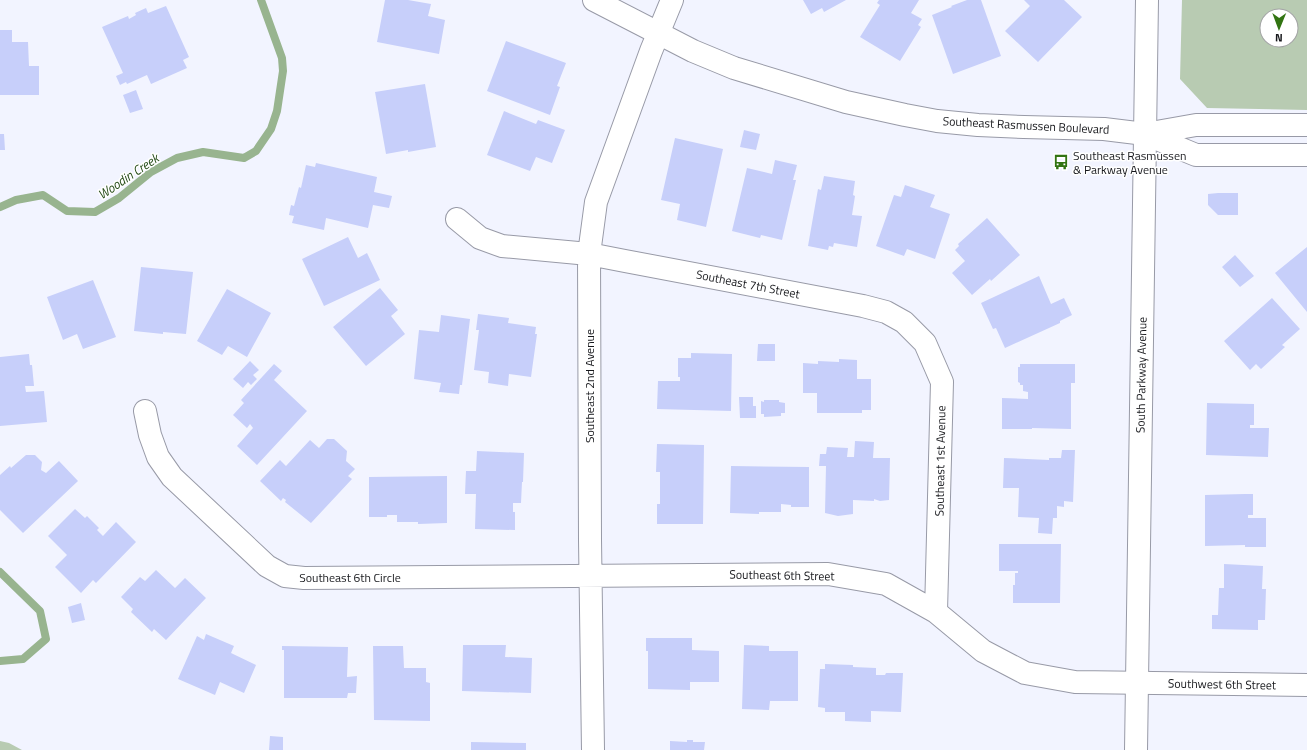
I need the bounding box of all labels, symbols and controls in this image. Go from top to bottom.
north arrow [1259,8,1299,48]
text: N [1275,30,1283,46]
street label: Southeast Rasmussen Boulevard [942,111,1110,139]
place label: Southeast Rasmussen & Parkway Avenue [1073,146,1186,179]
water label: Woodin Creek [93,147,164,204]
bus stop icon: Southeast Rasmussen & Parkway Avenue [1052,153,1070,171]
street label: Southeast 7th Street [694,265,802,304]
street label: South Parkway Avenue [1130,317,1152,433]
street label: Southeast 2nd Avenue [580,329,599,443]
street label: Southeast 1st Avenue [930,405,950,517]
street label: Southeast 6th Street [729,565,836,585]
street label: Southeast 6th Circle [299,568,401,587]
street label: Southwest 6th Street [1168,674,1277,694]

